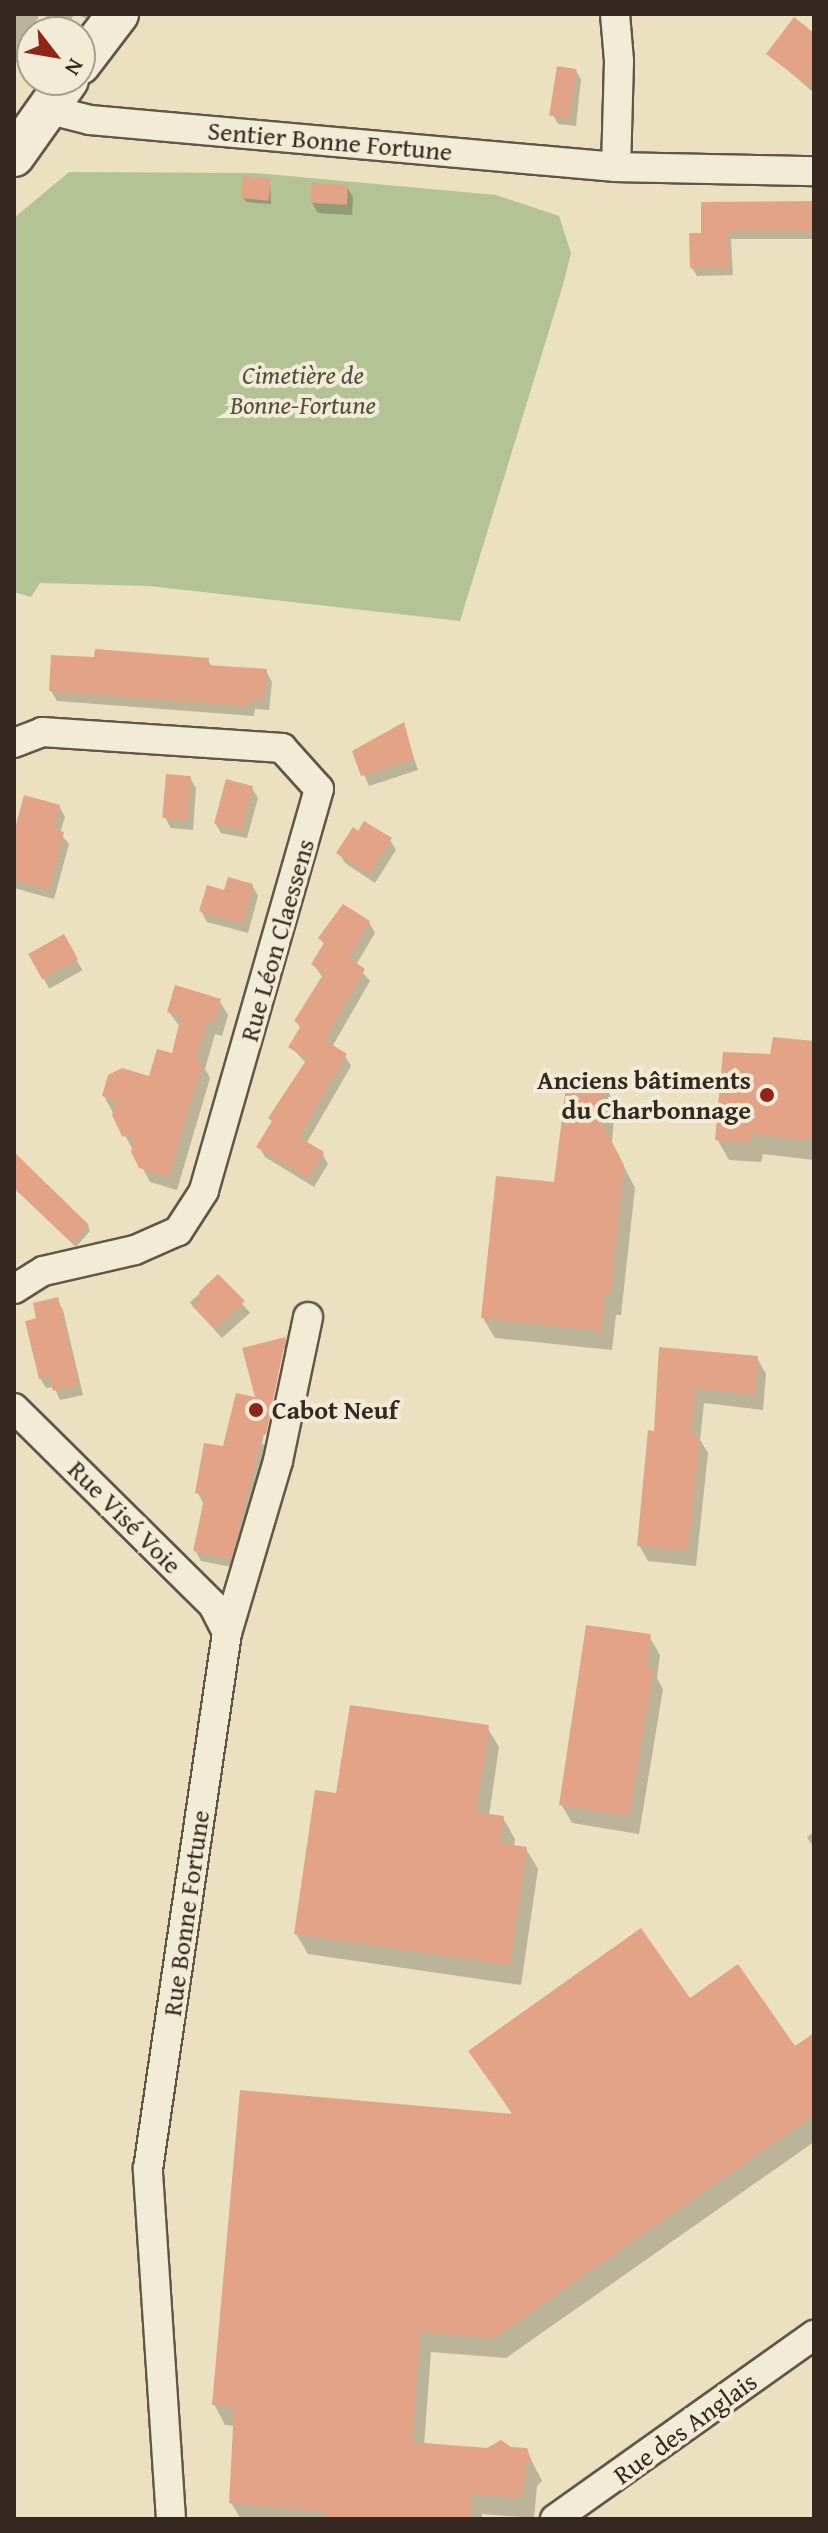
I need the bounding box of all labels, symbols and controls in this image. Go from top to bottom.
north arrow [16,16,96,96]
text: N [57,53,92,82]
street label: Sentier Bonne Fortune [206,115,454,167]
park label: Cimetière de Bonne-Fortune [230,359,376,420]
street label: Rue Léon Claessens [233,835,321,1045]
place label: Anciens bâtiments du Charbonnage [537,1064,751,1126]
marker: Anciens bâtiments du Charbonnage [758,1086,776,1104]
place label: Cabot Neuf [272,1394,398,1426]
marker: Cabot Neuf [247,1401,265,1419]
street label: Rue Visé Voie [62,1454,188,1580]
street label: Rue Bonne Fortune [156,1808,216,2018]
street label: Rue des Anglais [607,2366,763,2490]

